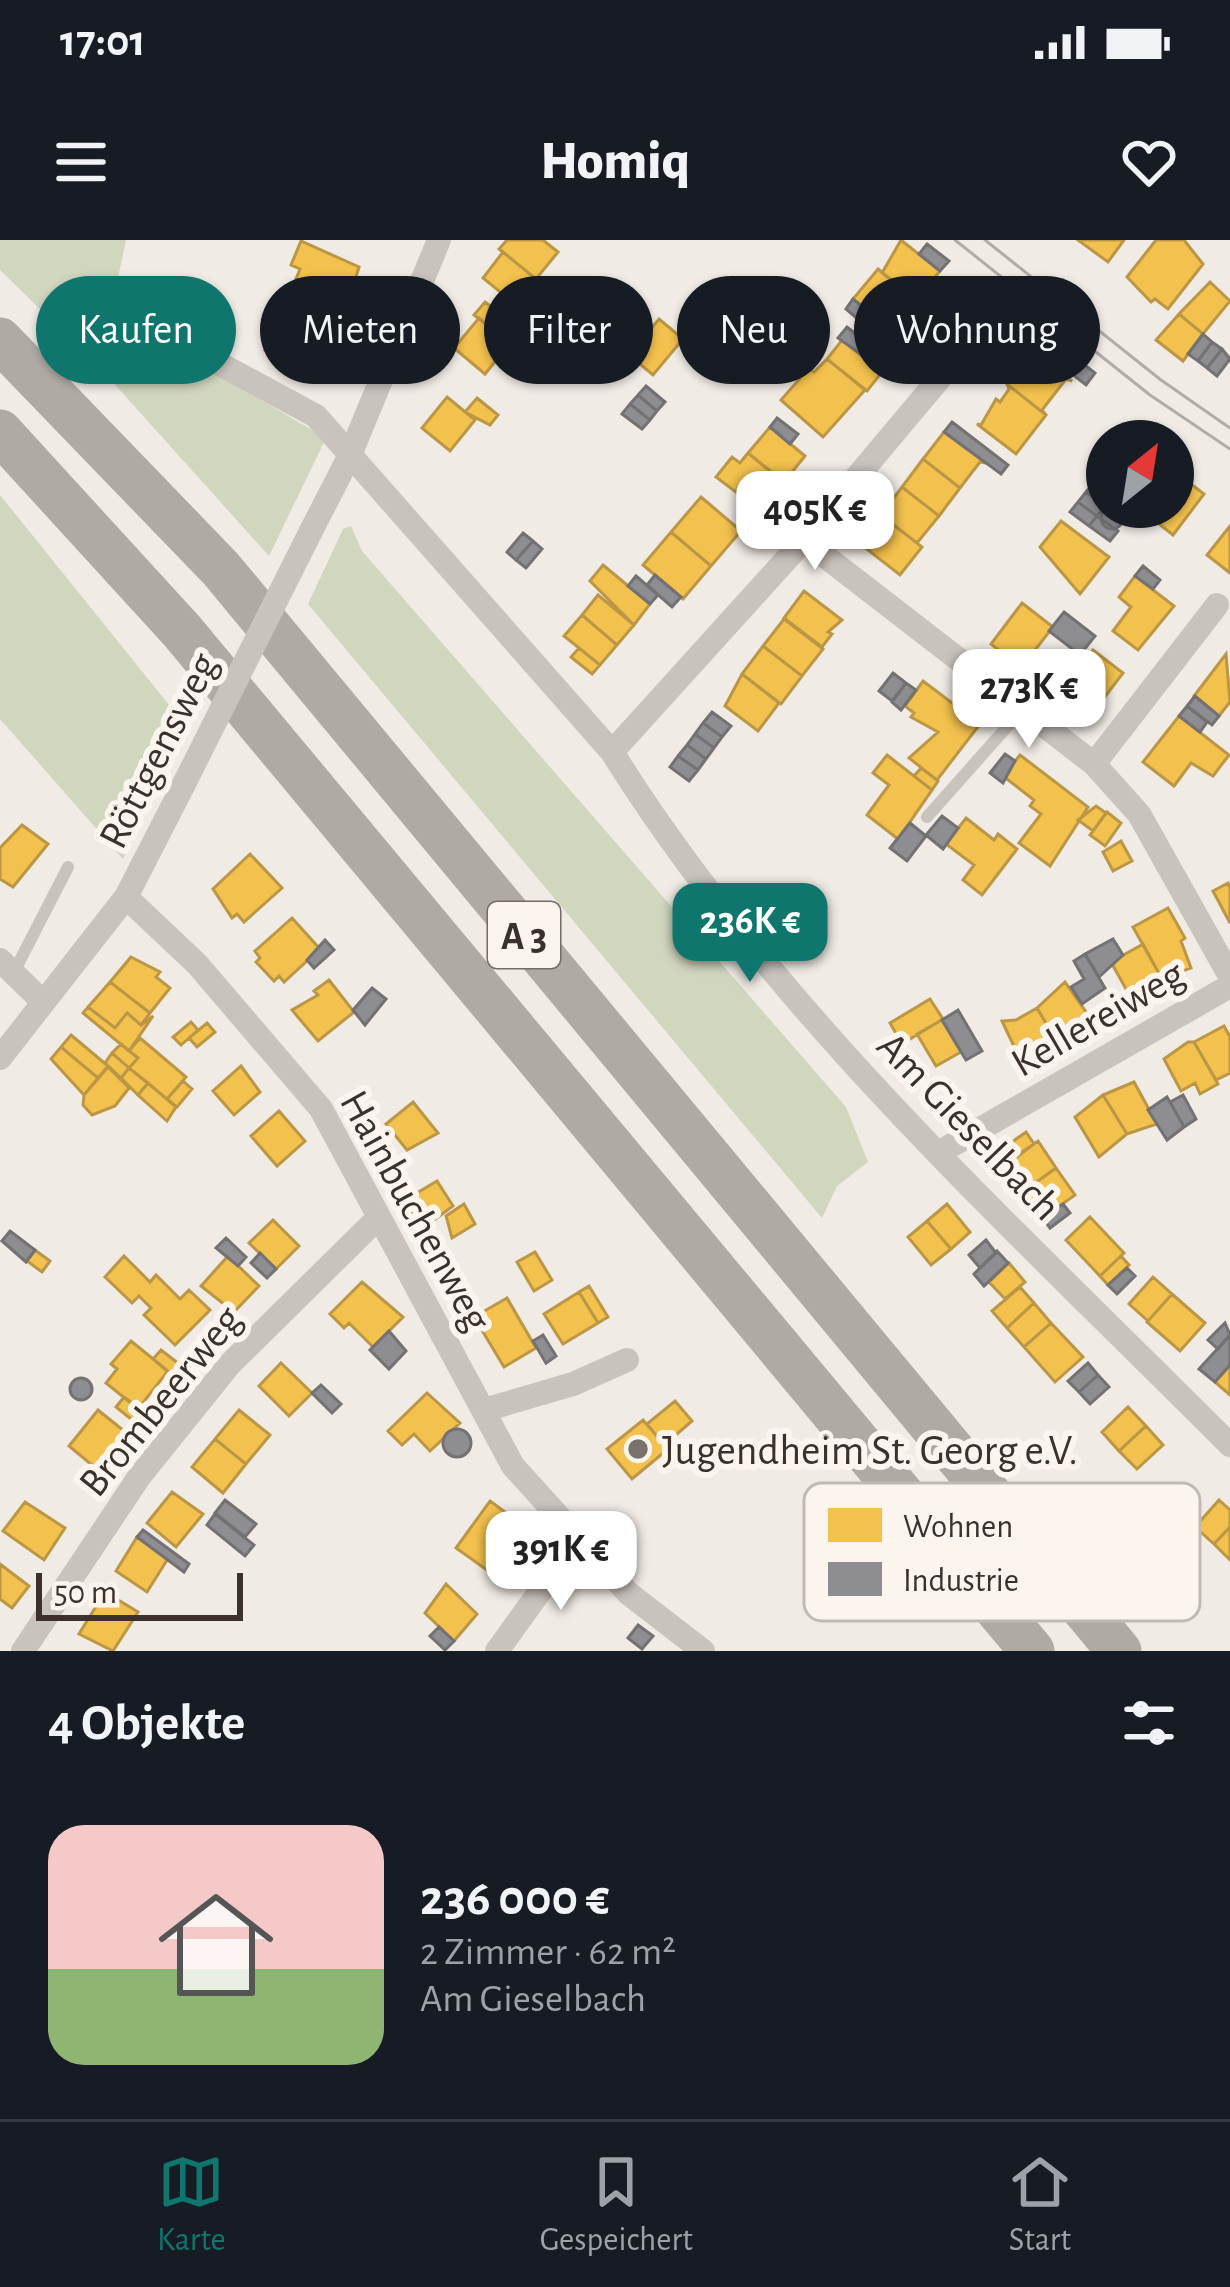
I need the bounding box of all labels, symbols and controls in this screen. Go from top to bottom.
text: 17:01 [60,19,146,64]
icon: menu [48,129,114,195]
icon: heart [1116,129,1182,195]
text: Homiq [540,135,690,189]
chip: Kaufen [36,276,236,384]
chip: Mieten [260,276,460,384]
chip: Filter [484,276,653,384]
chip: Neu [677,276,830,384]
chip: Wohnung [854,276,1100,384]
north arrow [1086,420,1194,528]
map controls [1086,420,1194,528]
pin: 405K € [717,471,913,573]
text: 405K € [763,490,867,529]
street label: Röttgensweg [92,646,226,855]
pin: 273K € [931,649,1127,751]
text: 273K € [980,668,1078,707]
pin: 236K € [652,883,848,985]
road number: A 3 [488,902,560,968]
text: 236K € [700,902,800,941]
street label: Kellereiweg [1005,952,1192,1085]
street label: Am Gieselbach [869,1024,1068,1229]
street label: Hainbuchenweg [332,1084,499,1339]
street label: Brombeerweg [72,1298,250,1504]
place label: Jugendheim St. Georg e.V. [662,1430,1078,1472]
marker: Jugendheim St. Georg e.V. [625,1436,651,1462]
legend [804,1483,1200,1621]
pin: 391K € [463,1511,659,1613]
text: Wohnen [903,1511,1013,1544]
text: 391K € [513,1530,609,1569]
text: Industrie [903,1565,1019,1598]
scale bar [36,1567,243,1620]
text: 50 m [54,1577,117,1610]
icon: filters [1116,1690,1182,1756]
text: 4 Objekte [48,1698,245,1749]
icon: home [144,1873,288,2017]
text: 236 000 € [420,1873,610,1924]
text: 2 Zimmer · 62 m² [420,1933,676,1972]
text: Am Gieselbach [420,1980,646,2019]
tab: Karte [157,2149,226,2261]
tab: Gespeichert [540,2149,693,2261]
tab: Start [1007,2149,1073,2261]

